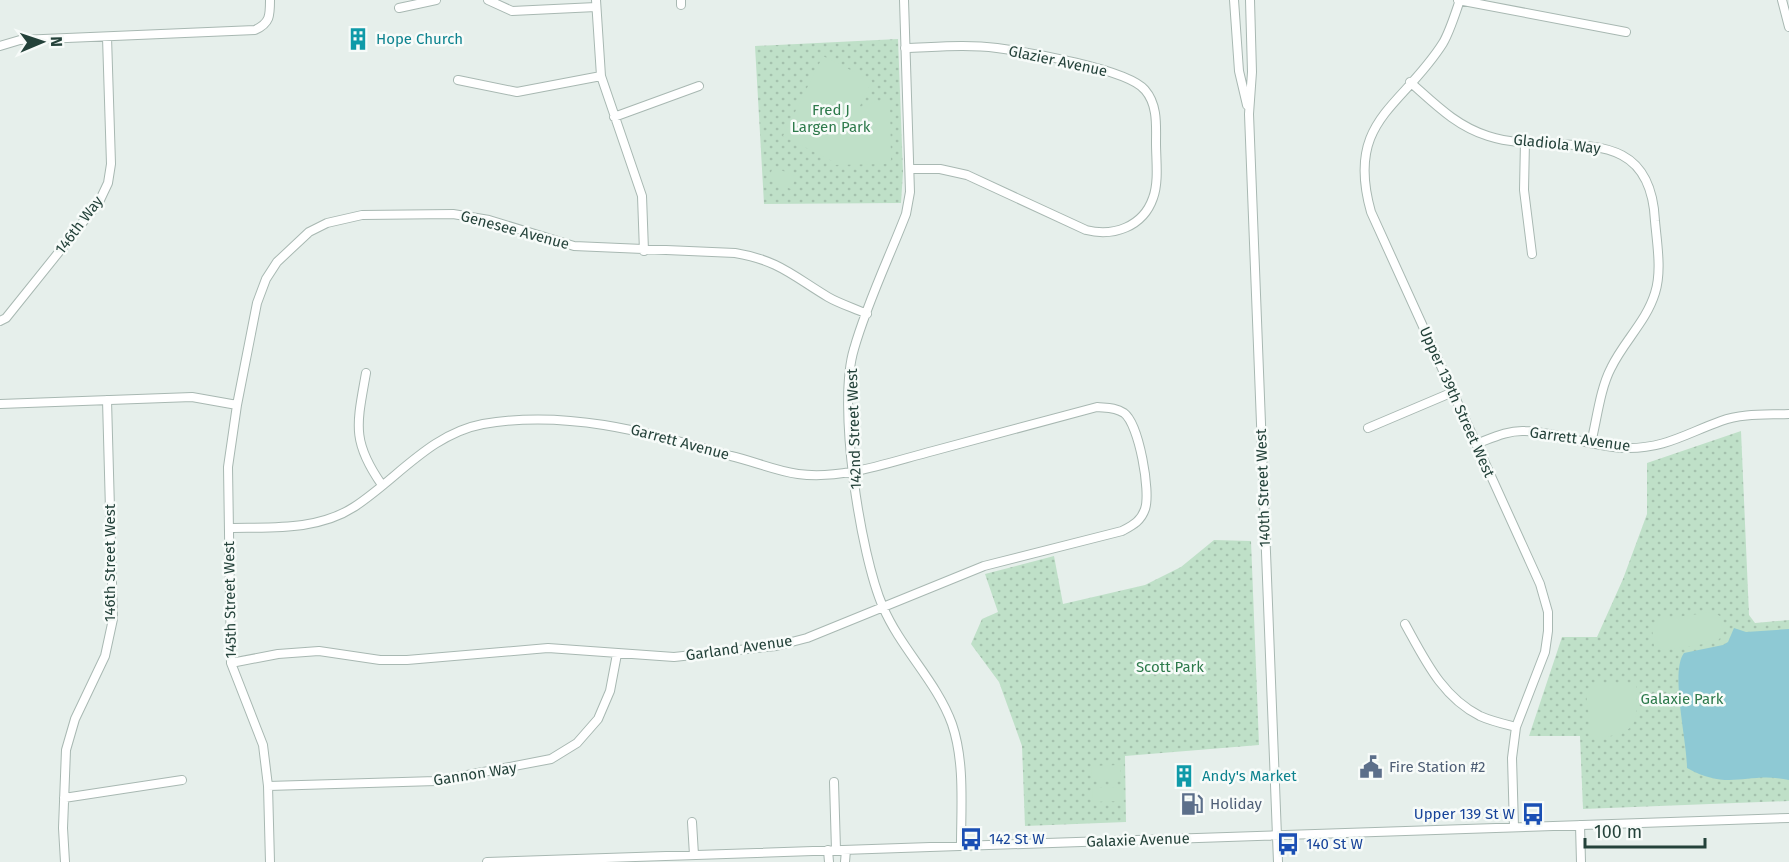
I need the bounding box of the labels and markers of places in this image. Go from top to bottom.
building icon: Hope Church [345,26,371,52]
place label: Hope Church [376,30,463,48]
public building icon: Fire Station #2 [1358,754,1384,780]
place label: Fire Station #2 [1389,758,1485,776]
building icon: Andy's Market [1171,763,1197,789]
place label: Andy's Market [1202,767,1297,785]
fuel station icon: Holiday [1179,791,1205,817]
place label: Holiday [1210,795,1262,813]
bus stop icon: Upper 139 St W [1520,801,1546,827]
place label: Upper 139 St W [1414,805,1516,823]
bus stop icon: 142 St W [958,826,984,852]
place label: 142 St W [989,830,1045,848]
bus stop icon: 140 St W [1275,831,1301,857]
place label: 140 St W [1306,835,1363,853]

